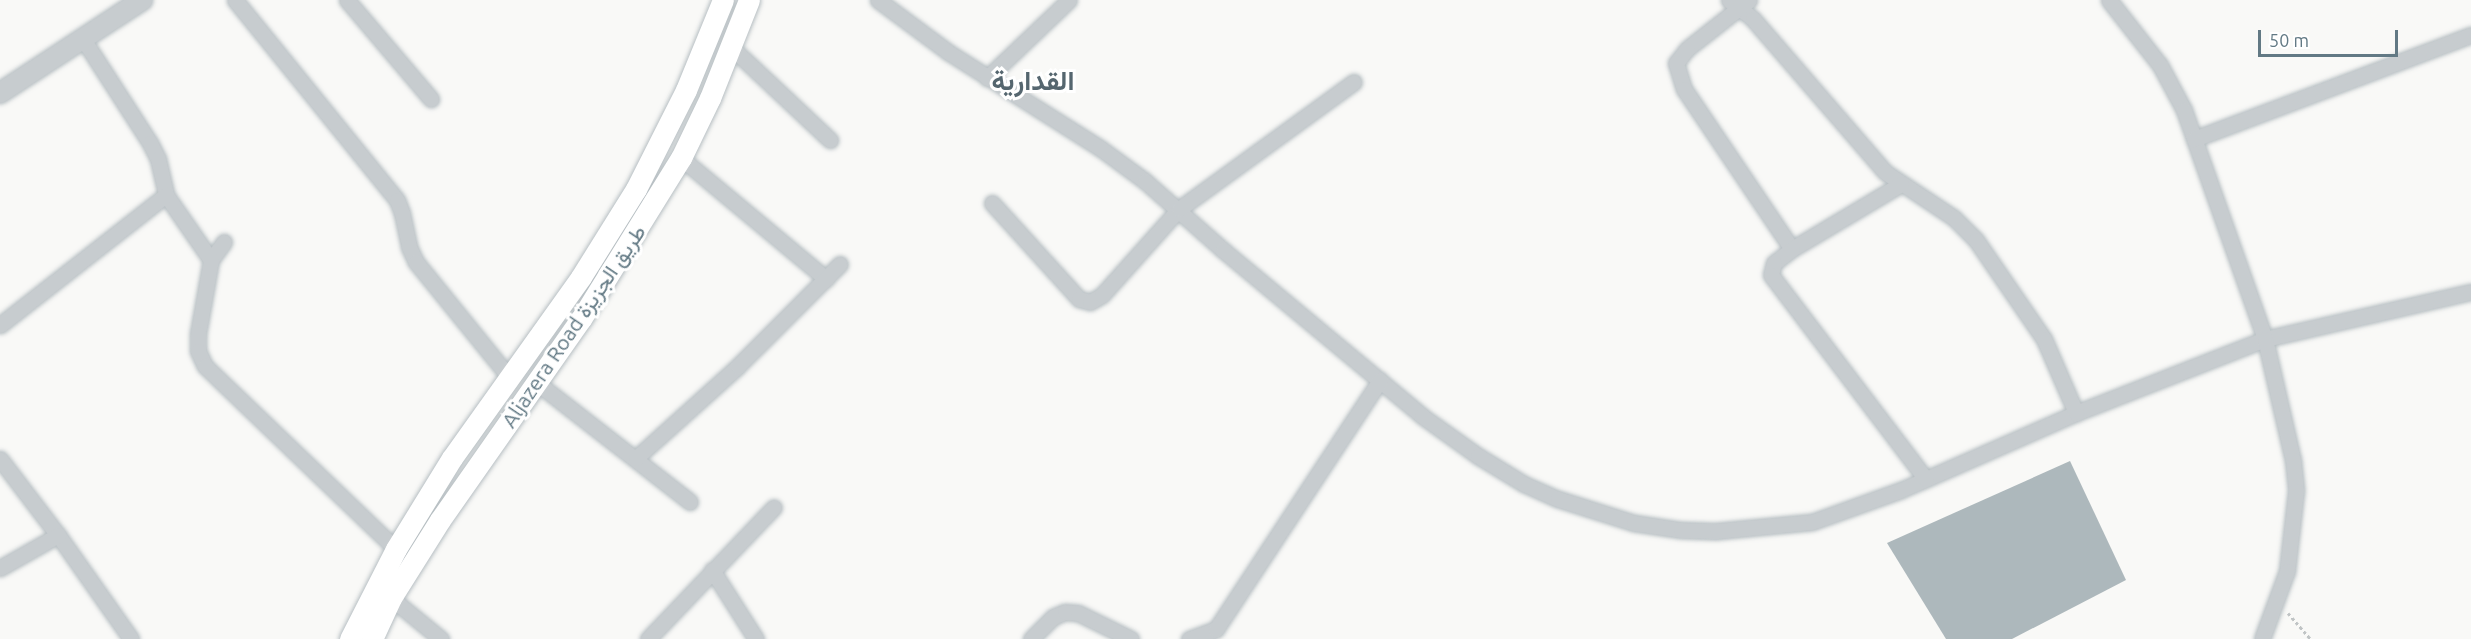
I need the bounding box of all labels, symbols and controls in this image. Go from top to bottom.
scale bar [2261,18,2400,56]
text: 50 m [2269,30,2309,50]
district label: القدارية [992,65,1074,97]
street label: Aljazera Road طريق الجزيزة [496,220,650,432]

